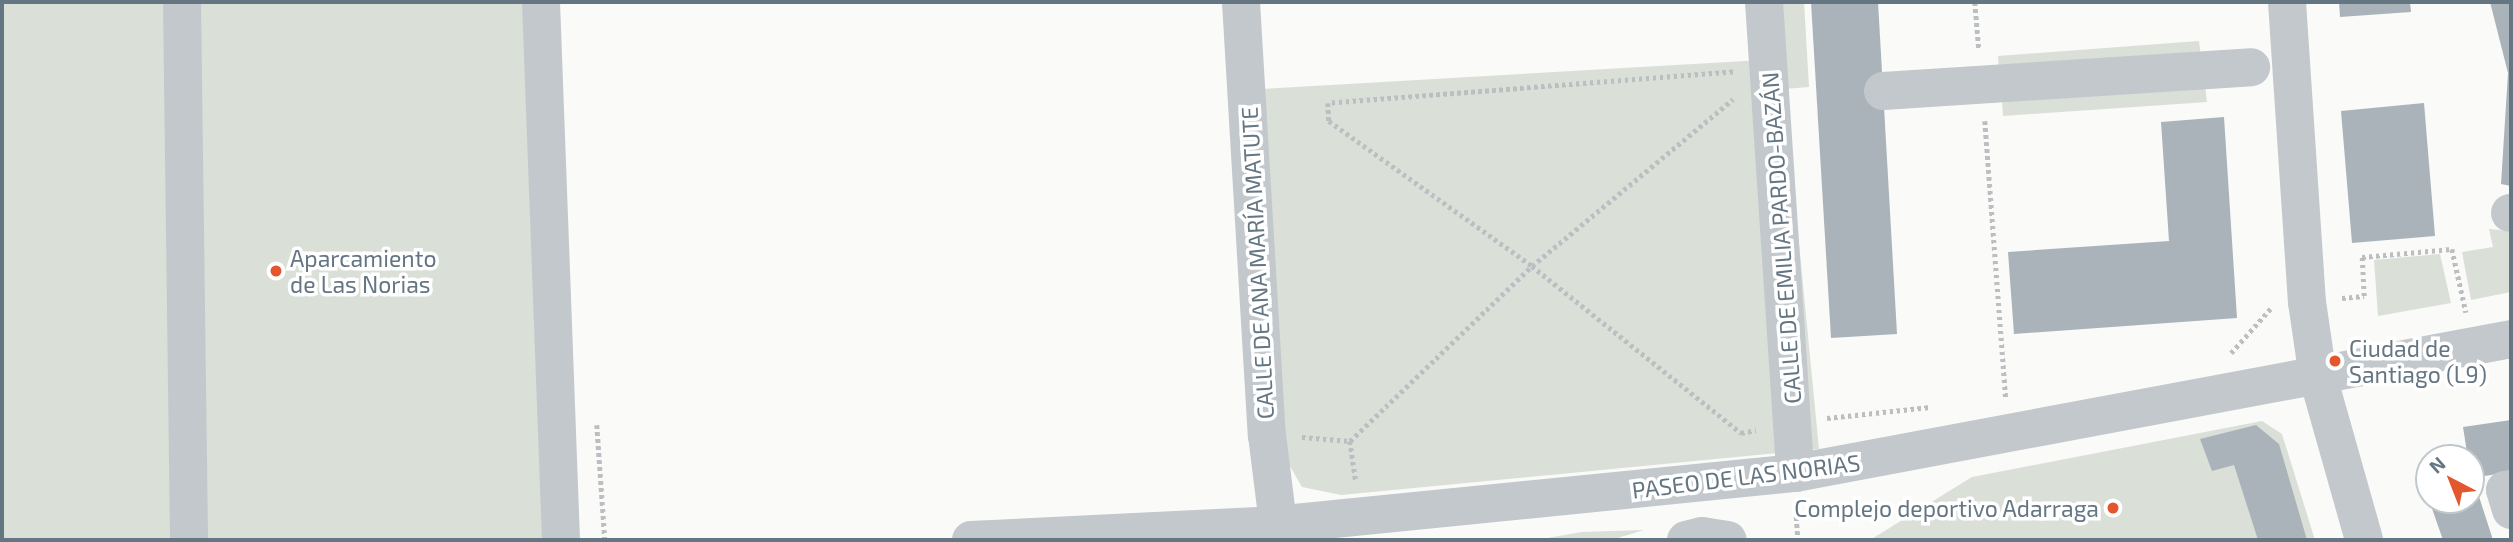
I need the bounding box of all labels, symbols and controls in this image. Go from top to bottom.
street label: CALLE DE EMILIA PARDO-BAZÁN [1756,71,1806,405]
street label: CALLE DE ANA MARÍA MATUTE [1235,105,1279,421]
place label: Aparcamiento de Las Norias [290,244,436,298]
marker: Aparcamiento de Las Norias [268,263,284,279]
place label: Ciudad de Santiago (L9) [2349,334,2487,388]
marker: Ciudad de Santiago (L9) [2327,353,2343,369]
north arrow [2415,444,2485,514]
street label: PASEO DE LAS NORIAS [1630,448,1862,504]
text: N [2424,451,2450,478]
place label: Complejo deportivo Adarraga [1794,494,2099,522]
marker: Complejo deportivo Adarraga [2105,500,2121,516]

